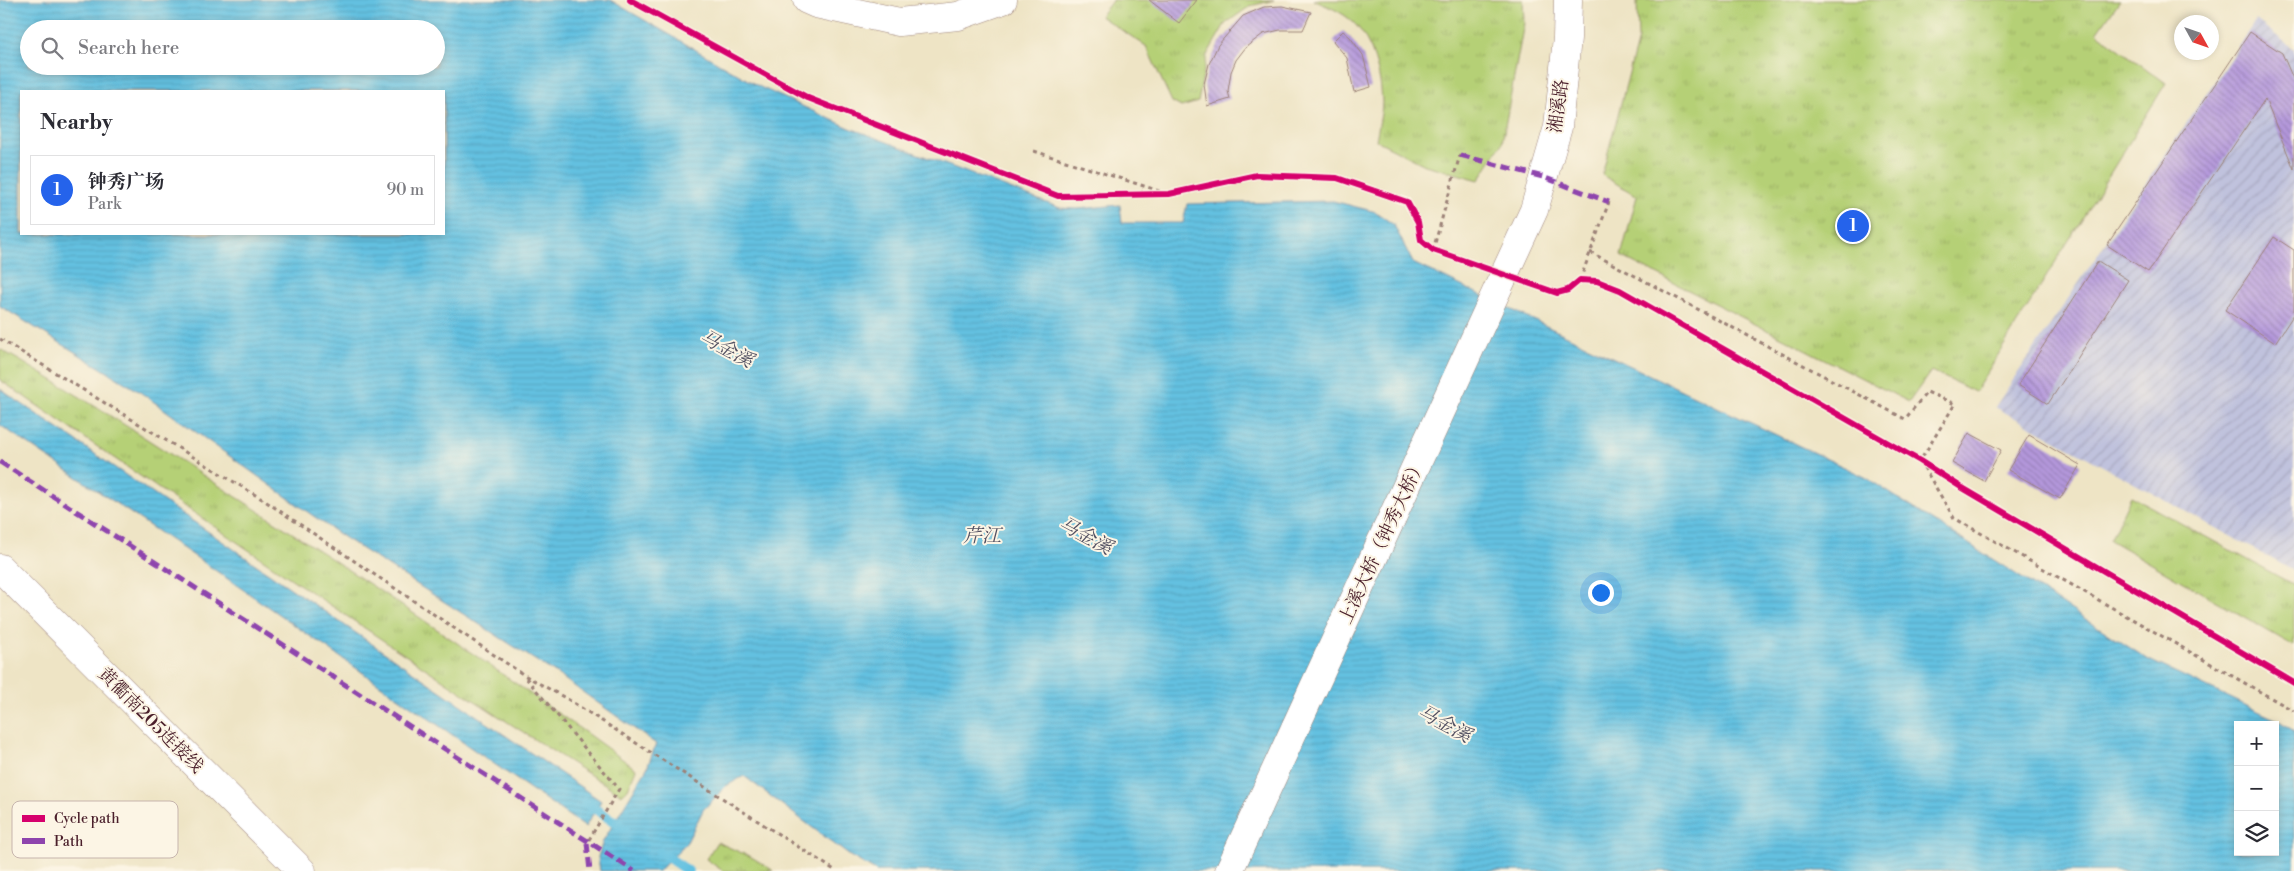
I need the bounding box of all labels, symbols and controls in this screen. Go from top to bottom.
north arrow [2174,15,2219,60]
search box [20,20,445,75]
icon: search [38,34,66,62]
text: Search here [78,36,179,60]
street label: 湘溪路 [1543,78,1574,134]
text: Nearby [40,110,113,136]
text: 钟秀广场 [88,170,164,194]
text: 1 [53,180,61,200]
text: 90 m [386,180,424,200]
text: Park [88,194,121,214]
pin: 1 [1837,207,1869,245]
water label: 马金溪 [696,325,759,374]
street label: 上溪大桥（钟秀大桥） [1334,455,1431,628]
water label: 马金溪 [1055,512,1118,561]
water label: 芹江 [963,524,1004,548]
your location [1588,580,1614,606]
street label: 黄衢南205连接线 [93,663,208,778]
water label: 马金溪 [1414,700,1477,749]
map controls [2234,721,2279,856]
button: + [2234,721,2279,766]
button: − [2234,766,2279,811]
legend [12,801,178,858]
text: Cycle path [54,810,120,828]
button: layers [2234,811,2279,856]
text: Path [54,833,84,851]

